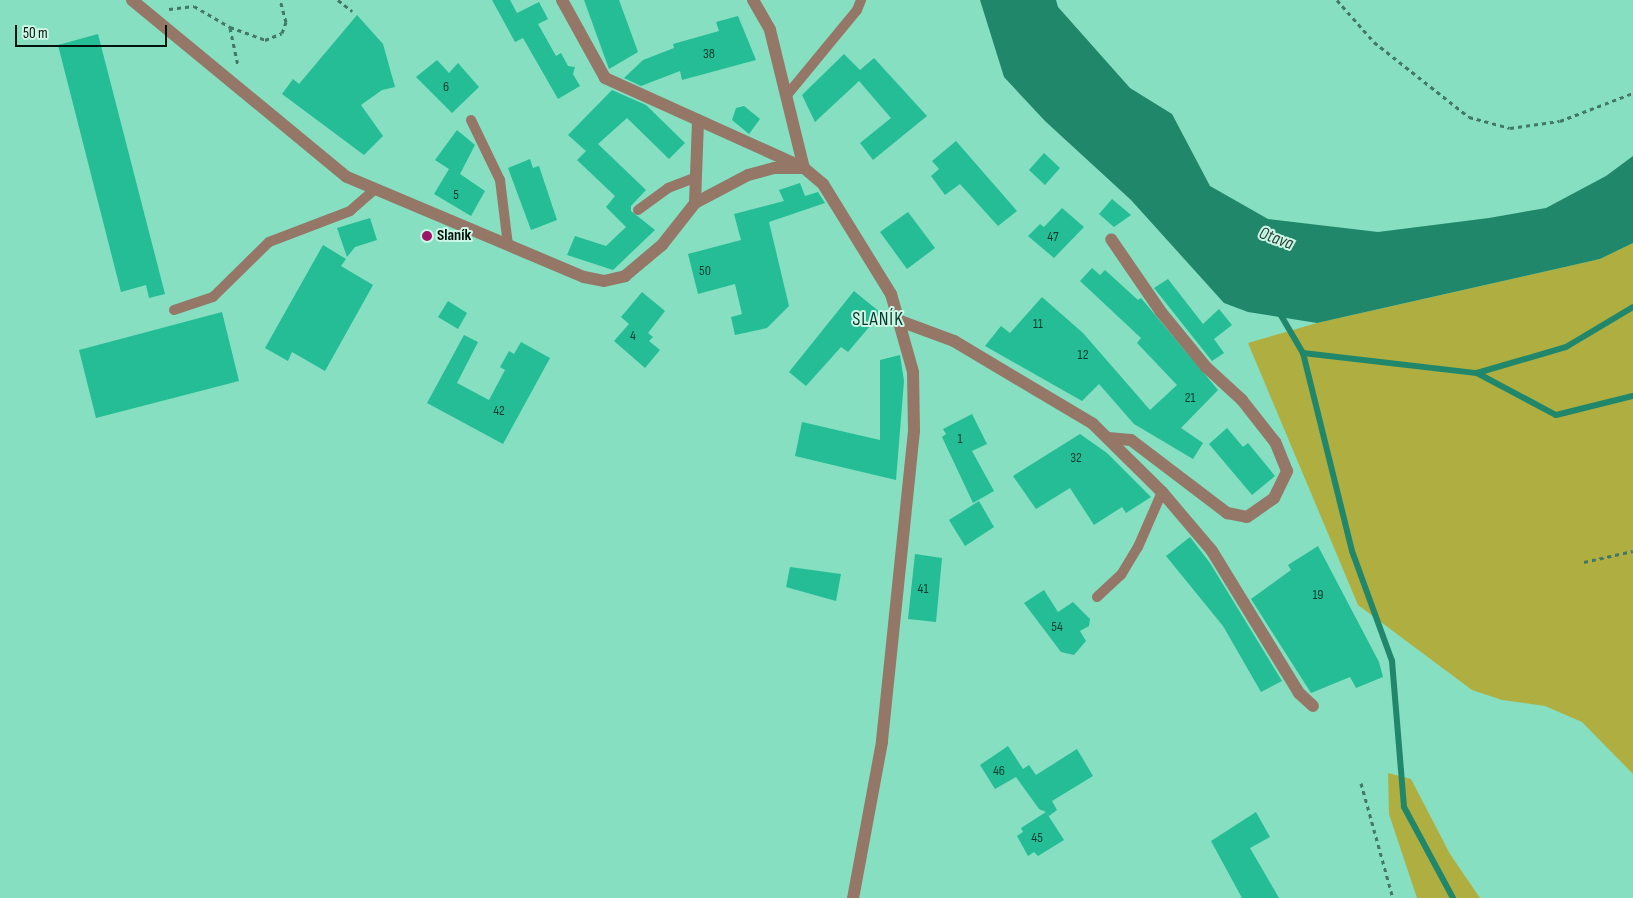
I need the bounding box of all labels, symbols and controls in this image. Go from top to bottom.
scale bar [18,15,170,47]
text: 50 m [23,24,48,43]
house number: 38 [703,46,715,62]
house number: 6 [443,79,449,95]
house number: 5 [453,187,459,203]
water label: Otava [1256,223,1296,255]
place label: Slaník [437,226,471,246]
house number: 47 [1047,229,1059,245]
marker: Slaník [421,230,433,242]
house number: 50 [699,263,711,279]
district label: SLANÍK [851,309,905,331]
house number: 11 [1033,316,1043,332]
house number: 4 [630,328,636,344]
house number: 12 [1078,347,1088,363]
house number: 21 [1185,390,1195,406]
house number: 42 [493,403,505,419]
house number: 1 [958,431,962,447]
house number: 32 [1070,450,1082,466]
house number: 41 [918,581,928,597]
house number: 19 [1312,587,1324,603]
house number: 54 [1051,619,1063,635]
house number: 46 [993,763,1005,779]
house number: 45 [1031,830,1043,846]

